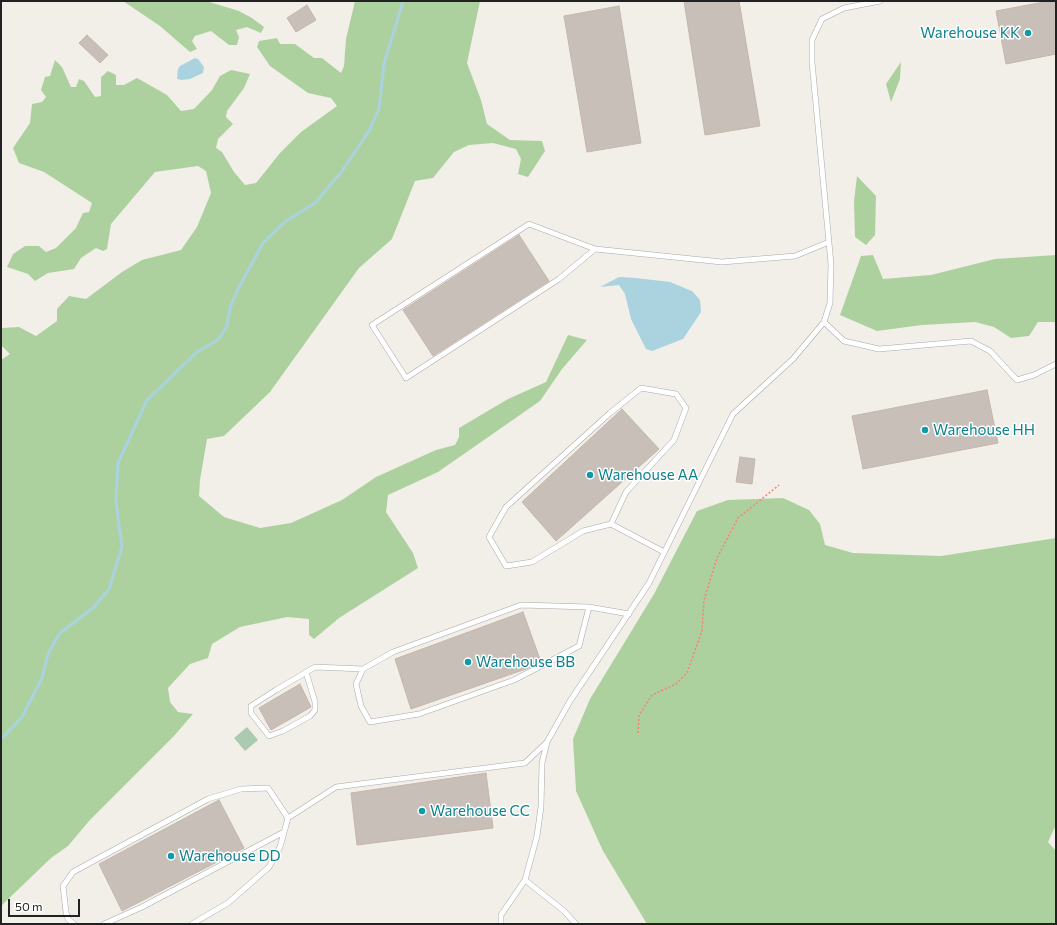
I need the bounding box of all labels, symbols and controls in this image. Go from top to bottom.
place label: Warehouse KK [920,24,1020,42]
marker: Warehouse KK [1023,28,1033,38]
place label: Warehouse HH [933,421,1035,439]
marker: Warehouse HH [920,425,930,435]
place label: Warehouse AA [598,466,698,484]
marker: Warehouse AA [585,470,595,480]
place label: Warehouse BB [476,653,575,671]
marker: Warehouse BB [463,657,473,667]
place label: Warehouse CC [430,802,530,820]
marker: Warehouse CC [417,806,427,816]
place label: Warehouse DD [179,847,281,865]
marker: Warehouse DD [166,851,176,861]
scale bar [10,891,82,917]
text: 50 m [15,899,43,913]

